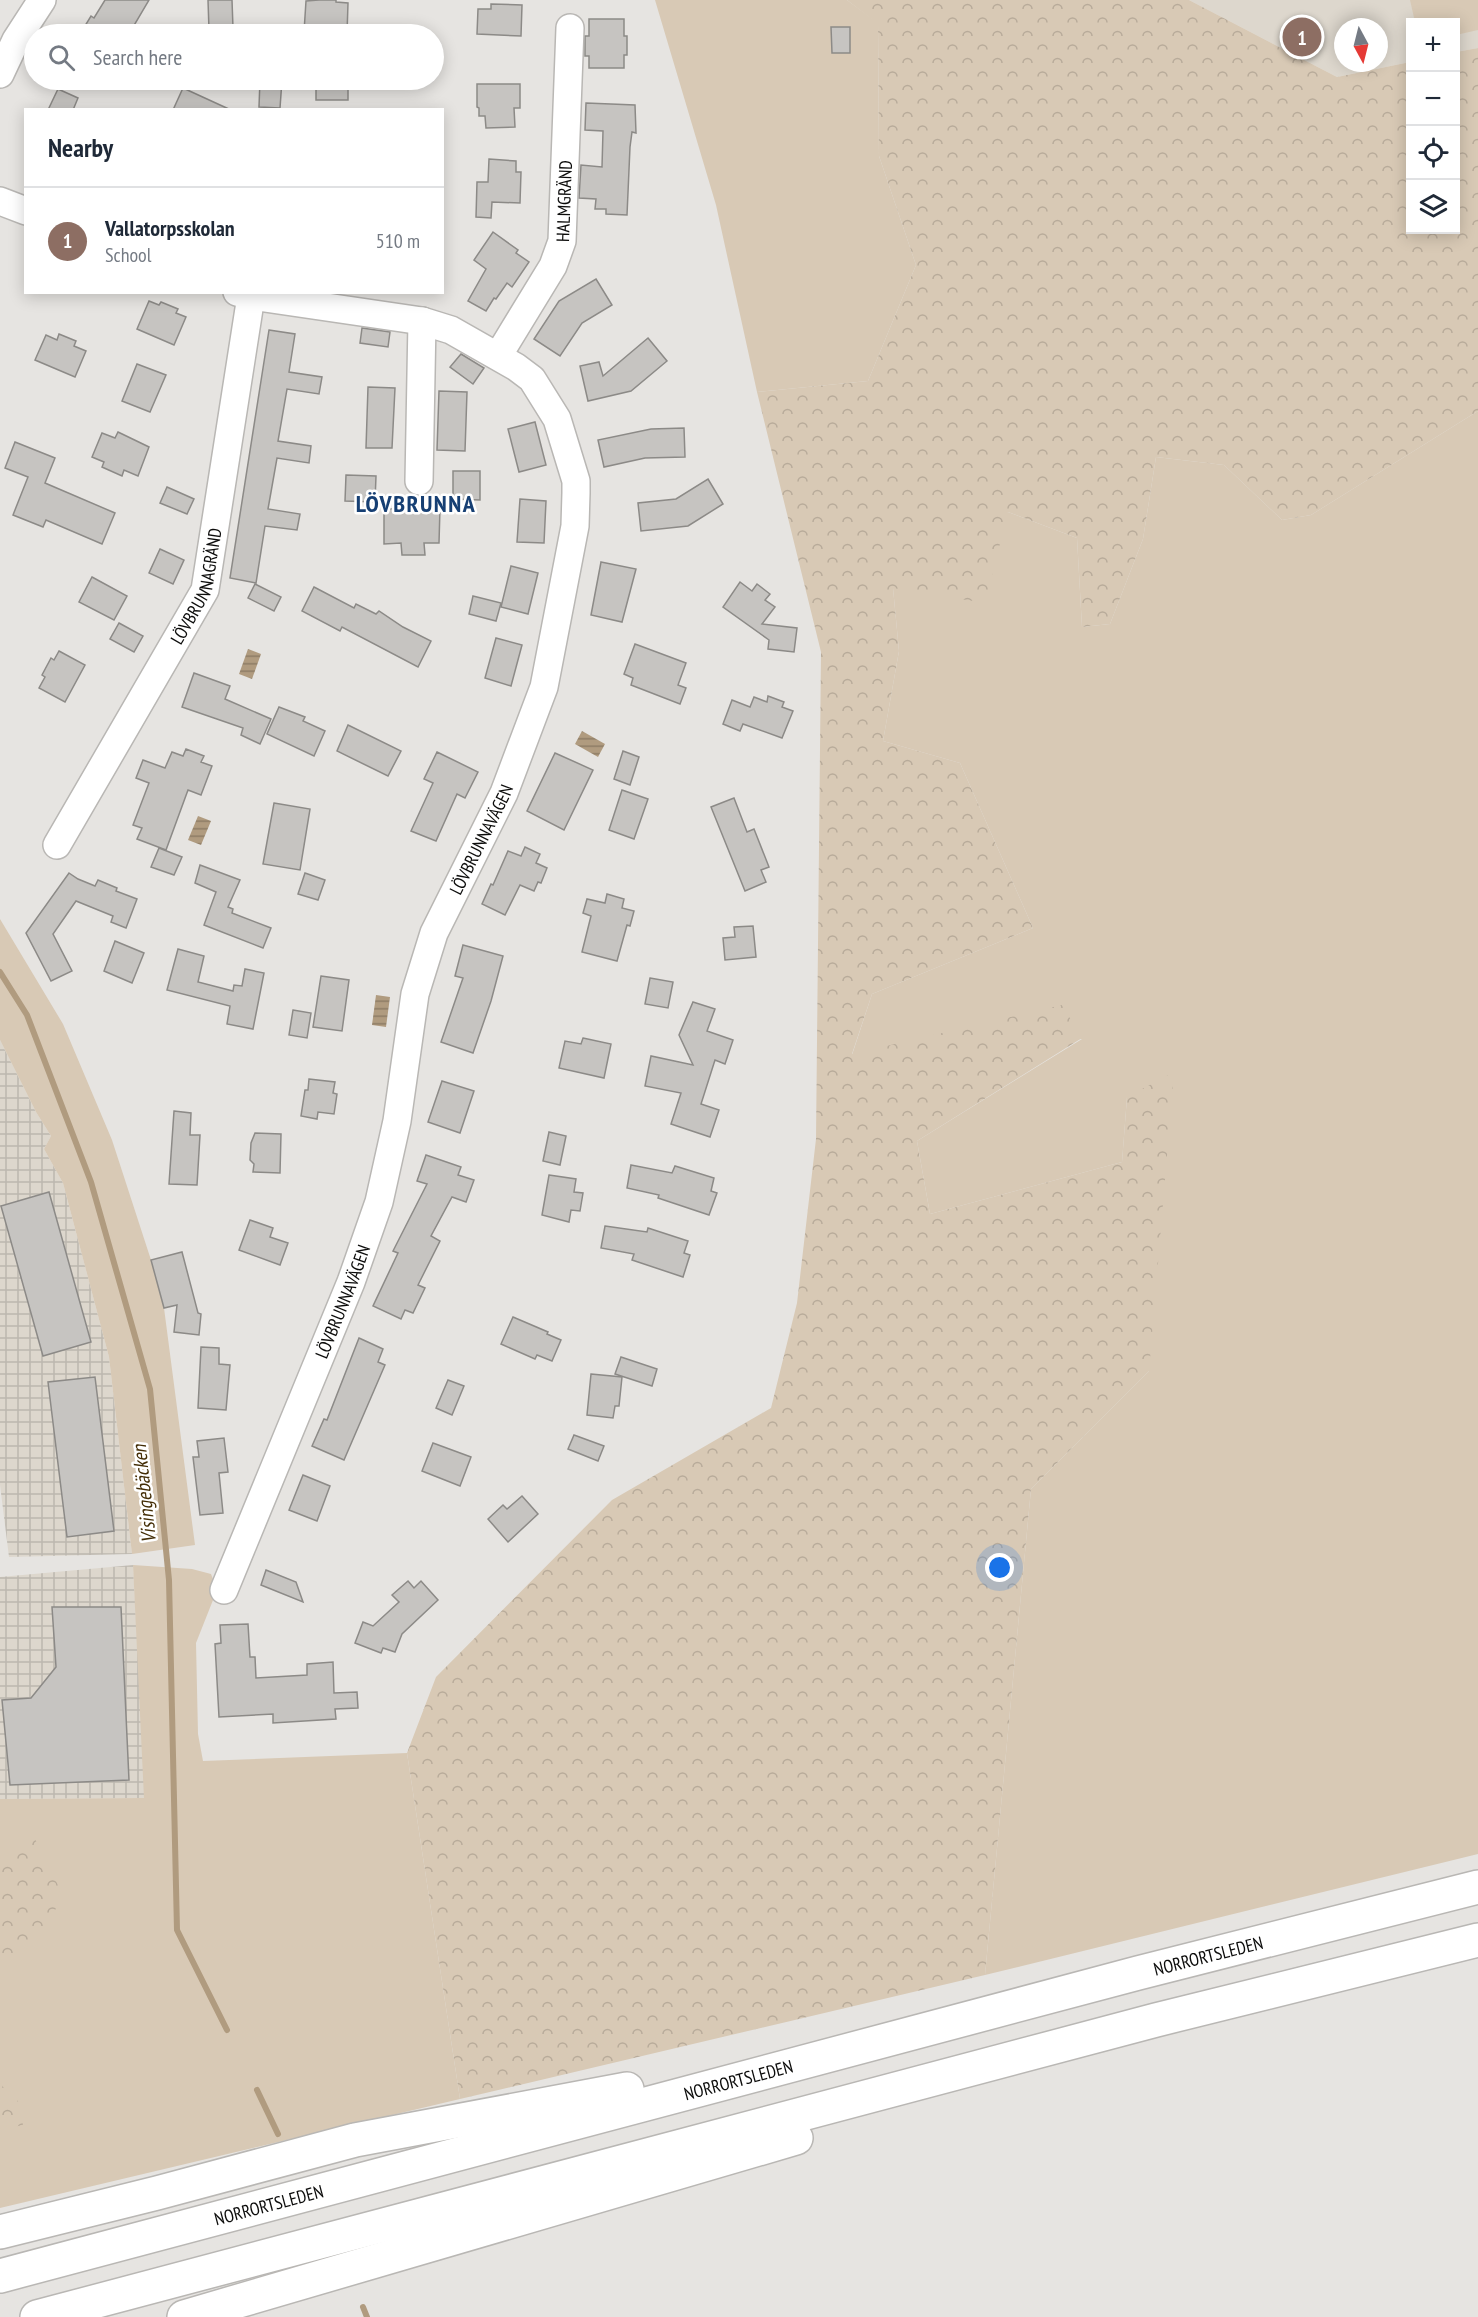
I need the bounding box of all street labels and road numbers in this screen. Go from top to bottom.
street label: HALMGRÄND [550,160,577,242]
street label: LÖVBRUNNAGRÄND [165,526,226,648]
street label: LÖVBRUNNAVÄGEN [444,781,518,898]
street label: LÖVBRUNNAVÄGEN [309,1242,375,1361]
street label: NORRORTSLEDEN [1151,1930,1265,1980]
street label: NORRORTSLEDEN [681,2054,795,2105]
street label: NORRORTSLEDEN [212,2179,326,2230]

